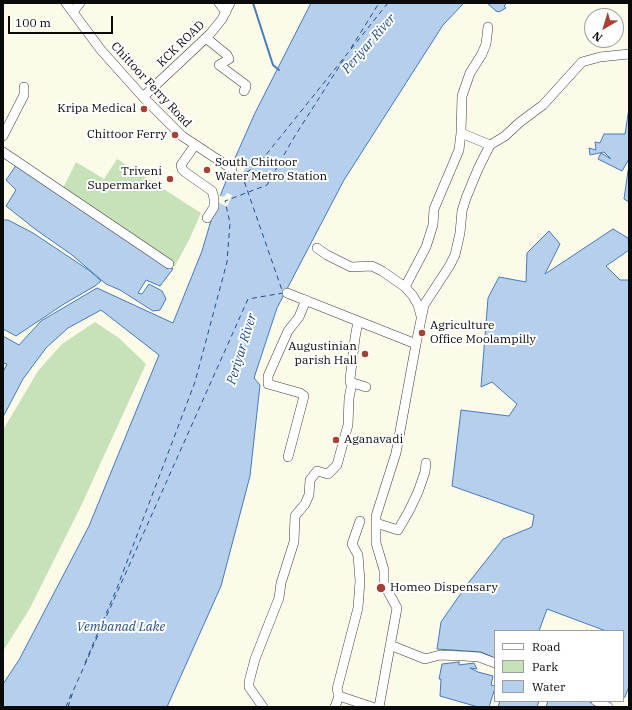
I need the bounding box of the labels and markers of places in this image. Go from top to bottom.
place label: Kripa Medical [57,102,136,116]
marker: Kripa Medical [139,104,149,114]
place label: Chittoor Ferry [87,128,167,142]
marker: Chittoor Ferry [170,130,180,140]
place label: South Chittoor Water Metro Station [215,156,327,184]
place label: Triveni Supermarket [87,165,162,193]
marker: South Chittoor Water Metro Station [202,165,212,175]
marker: Triveni Supermarket [165,174,175,184]
place label: Agriculture Office Moolampilly [430,319,536,347]
marker: Agriculture Office Moolampilly [417,328,427,338]
place label: Augustinian parish Hall [288,340,357,368]
marker: Augustinian parish Hall [360,349,370,359]
place label: Aganavadi [344,433,403,447]
marker: Aganavadi [331,435,341,445]
place label: Homeo Dispensary [390,581,498,595]
marker: Homeo Dispensary [375,582,387,594]

